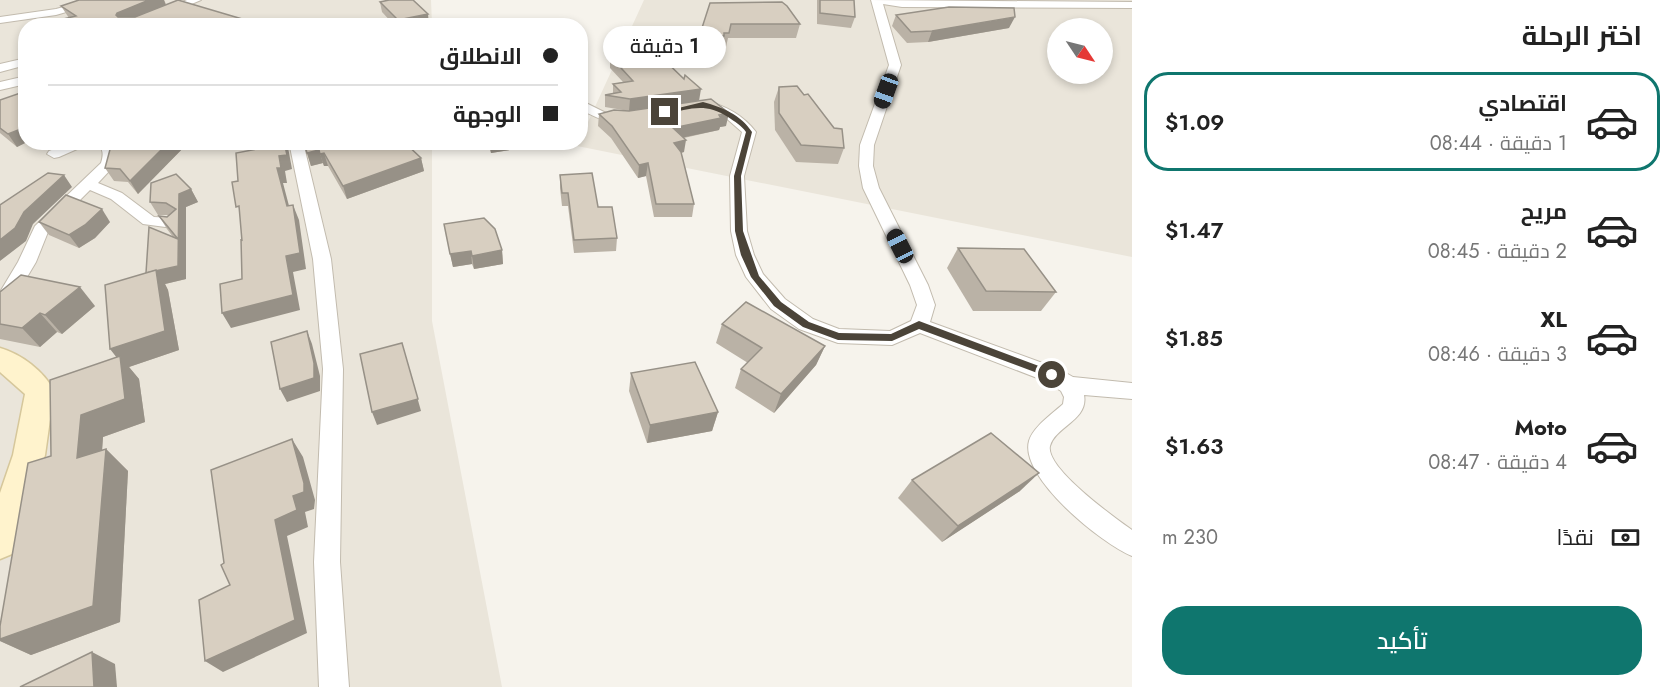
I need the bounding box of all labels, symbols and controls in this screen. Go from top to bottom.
text: اختر الرحلة [1522,16,1642,55]
north arrow [1047,18,1113,84]
map controls [1047,18,1113,84]
callout: 1 دقيقة [604,25,726,67]
text: 1 دقيقة [630,32,699,61]
text: الانطلاق [439,40,522,72]
car [871,71,901,111]
text: اقتصادي [1478,87,1567,119]
icon: car [1585,95,1639,149]
text: الوجهة [453,98,522,130]
route end [651,98,678,125]
text: $1.09 [1165,106,1224,138]
text: 1 دقيقة · 08:44 [1430,129,1567,158]
text: مريح [1521,195,1567,227]
icon: car [1585,203,1639,257]
text: $1.47 [1165,214,1223,246]
car [884,226,916,266]
text: 2 دقيقة · 08:45 [1428,237,1567,266]
text: XL [1540,303,1567,335]
icon: car [1585,311,1639,365]
text: $1.85 [1165,322,1223,354]
text: 3 دقيقة · 08:46 [1428,340,1567,369]
route start [1038,361,1065,388]
text: Moto [1514,411,1567,443]
icon: car [1585,419,1639,473]
text: $1.63 [1165,430,1223,462]
text: 4 دقيقة · 08:47 [1428,448,1567,477]
text: نقدًا [1556,521,1594,553]
icon: cash [1609,521,1642,554]
text: 230 m [1162,523,1218,552]
button: تأكيد [1162,606,1642,675]

